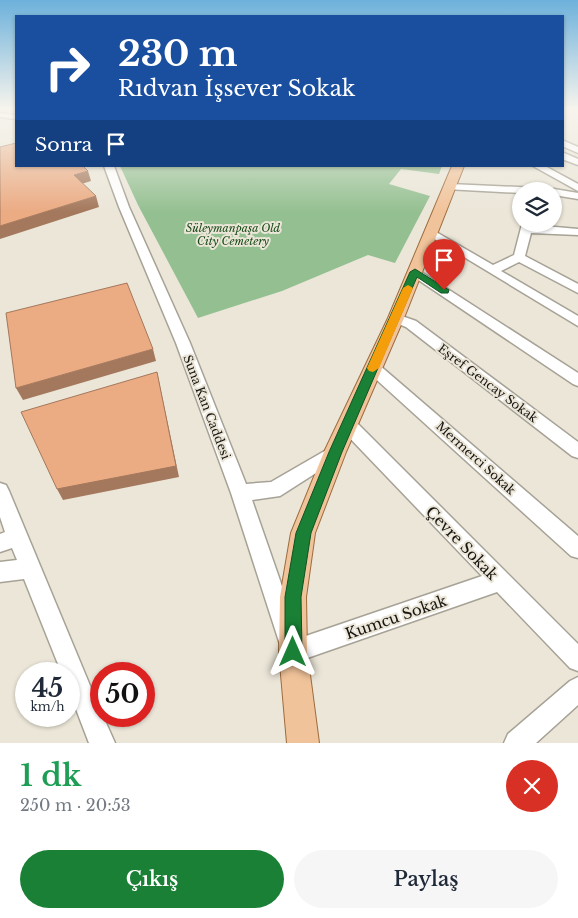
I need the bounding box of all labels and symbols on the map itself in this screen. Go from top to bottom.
park label: Süleymanpaşa Old City Cemetery [186,221,281,248]
pin [423,239,465,290]
street label: Eşref Gencay Sokak [435,341,541,426]
street label: Suna Kan Caddesi [180,353,234,461]
street label: Mermerci Sokak [433,418,519,498]
street label: Çevre Sokak [422,502,503,585]
street label: Kumcu Sokak [343,590,450,643]
position arrow [266,625,318,677]
speed limit sign: 50 [90,662,155,727]

